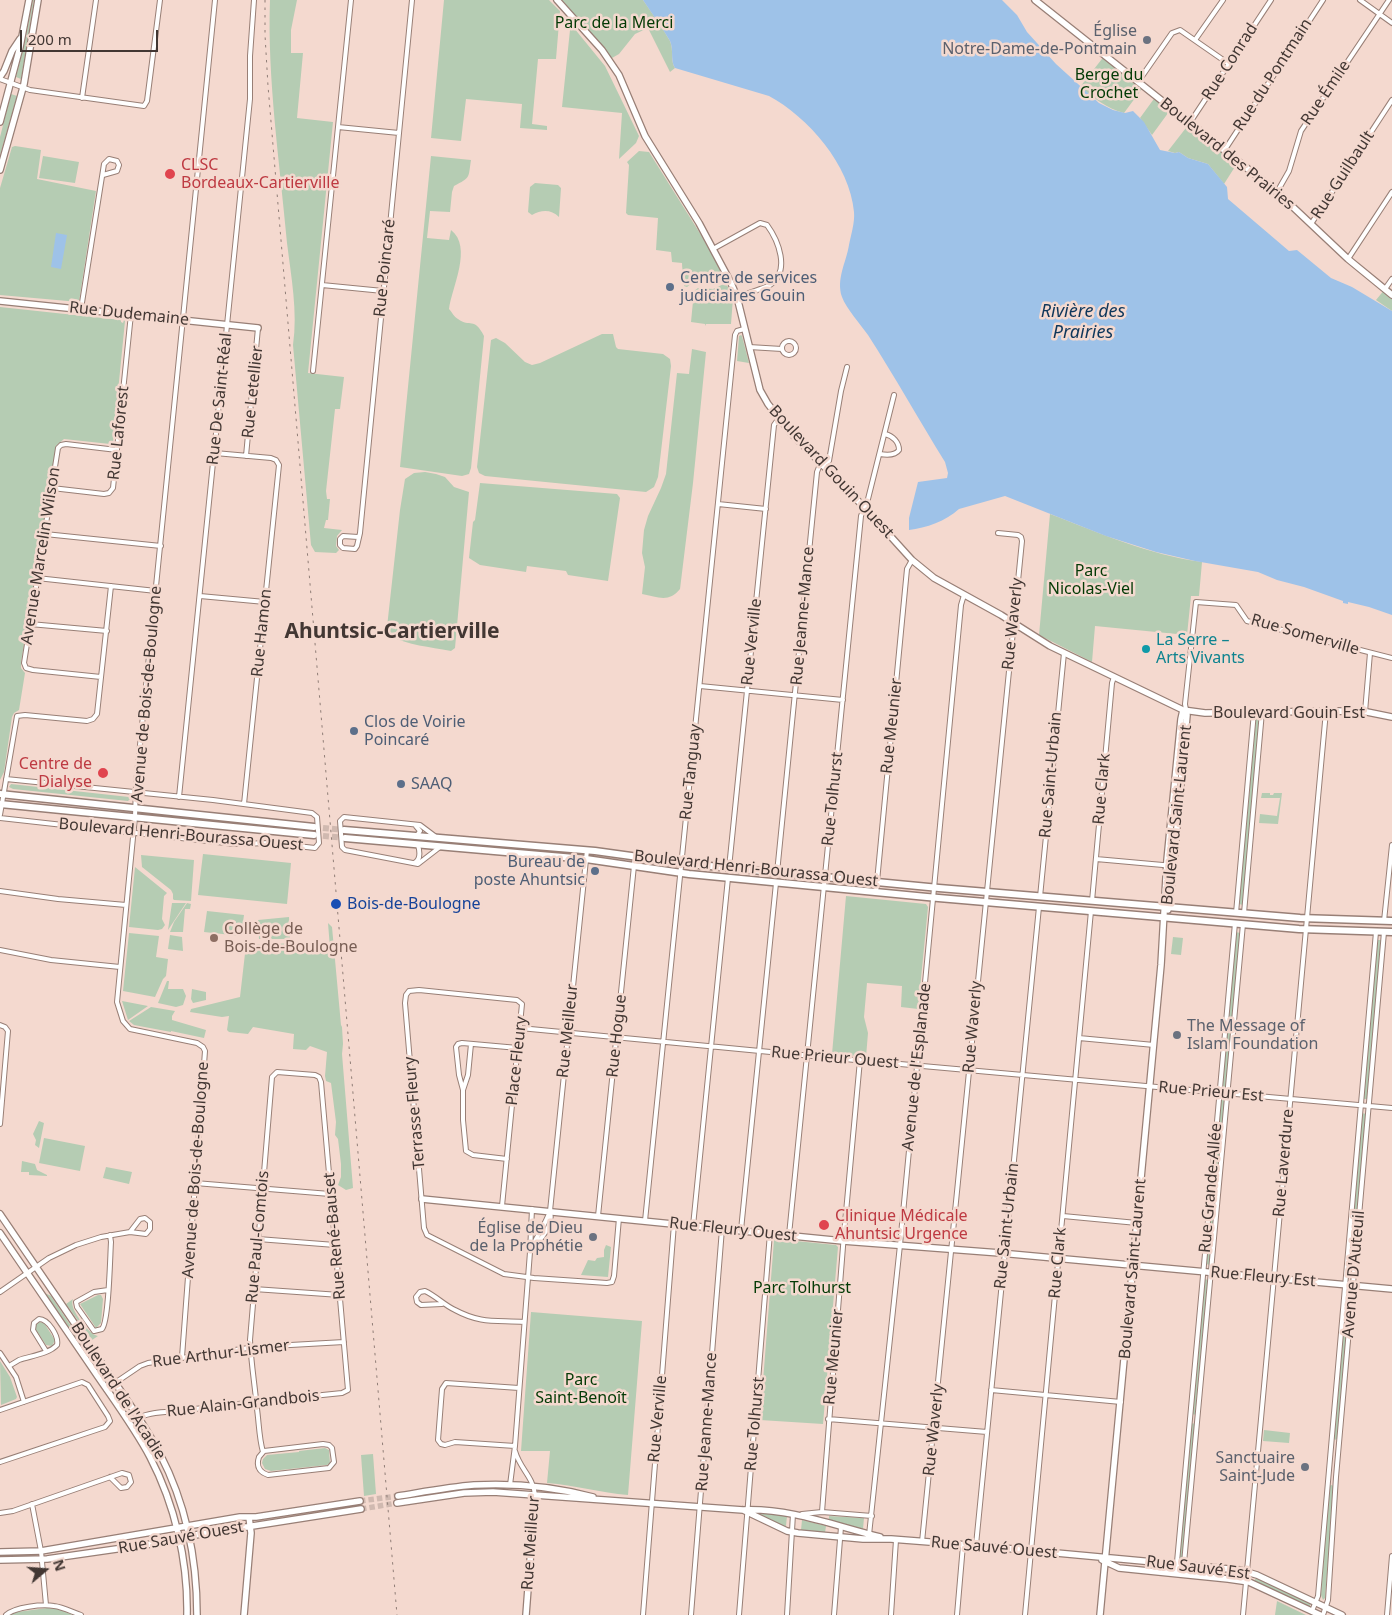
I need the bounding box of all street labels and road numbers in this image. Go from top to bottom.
street label: Rue du Pontmain [1230,15,1316,135]
street label: Rue Conrad [1198,20,1262,104]
street label: Rue Émile [1297,57,1355,129]
street label: Boulevard des Prairies [1156,94,1298,214]
street label: Rue Guilbault [1307,127,1379,223]
street label: Rue Poincaré [370,218,400,318]
street label: Rue Dudemaine [68,298,190,330]
street label: Rue De Saint-Réal [204,332,236,466]
street label: Rue Letellier [239,345,267,439]
street label: Rue Laforest [105,385,133,481]
street label: Boulevard Gouin Ouest [764,402,898,542]
street label: Avenue Marcelin Wilson [17,466,65,646]
street label: Rue Jeanne-Mance [787,546,819,686]
street label: Rue Waverly [999,577,1027,671]
street label: Avenue de Bois-de-Boulogne [128,585,166,803]
street label: Rue Hamon [248,588,276,678]
street label: Rue Verville [738,598,766,686]
street label: Rue Somerville [1249,610,1361,660]
street label: Rue Meunier [877,677,907,775]
street label: Boulevard Gouin Est [1213,703,1365,723]
street label: Rue Saint-Urbain [1036,711,1066,839]
street label: Rue Tanguay [676,723,706,821]
street label: Boulevard Saint-Laurent [1158,724,1196,906]
street label: Rue Tolhurst [819,751,847,847]
street label: Rue Clark [1089,753,1115,825]
street label: Boulevard Henri-Bourassa Ouest [58,815,304,855]
street label: Boulevard Henri-Bourassa Ouest [633,847,879,891]
street label: Rue Waverly [959,980,987,1074]
street label: Avenue de l'Esplanade [899,982,935,1152]
street label: Rue Meilleur [554,983,582,1079]
street label: Rue Hogue [603,994,631,1078]
street label: Place Fleury [503,1015,531,1107]
street label: Rue Prieur Ouest [770,1043,900,1073]
street label: Terrasse Fleury [400,1056,430,1170]
street label: Avenue de Bois-de-Boulogne [179,1061,213,1279]
street label: Rue Prieur Est [1158,1078,1264,1106]
street label: Rue Laverdure [1270,1108,1298,1218]
street label: Rue Grande-Allée [1196,1122,1226,1254]
street label: Rue Saint-Urbain [991,1162,1023,1290]
street label: Rue Paul-Comtois [243,1170,273,1304]
street label: Rue René-Bauset [320,1172,350,1300]
street label: Boulevard Saint-Laurent [1116,1178,1150,1360]
street label: Avenue D'Auteuil [1339,1210,1369,1338]
street label: Rue Fleury Ouest [668,1214,798,1246]
street label: Rue Clark [1045,1227,1071,1299]
street label: Rue Fleury Est [1210,1263,1316,1291]
street label: Rue Meunier [820,1308,848,1406]
street label: Boulevard de l'Acadie [66,1319,170,1463]
street label: Rue Arthur-Lismer [151,1336,291,1372]
street label: Rue Jeanne-Mance [693,1352,721,1492]
street label: Rue Verville [645,1375,671,1463]
street label: Rue Tolhurst [741,1376,769,1472]
street label: Rue Waverly [920,1383,948,1477]
street label: Rue Alain-Grandbois [166,1386,320,1422]
street label: Rue Meilleur [518,1495,544,1591]
street label: Rue Sauvé Ouest [117,1518,245,1558]
street label: Rue Sauvé Ouest [930,1533,1058,1563]
street label: Rue Sauvé Est [1145,1552,1251,1584]

